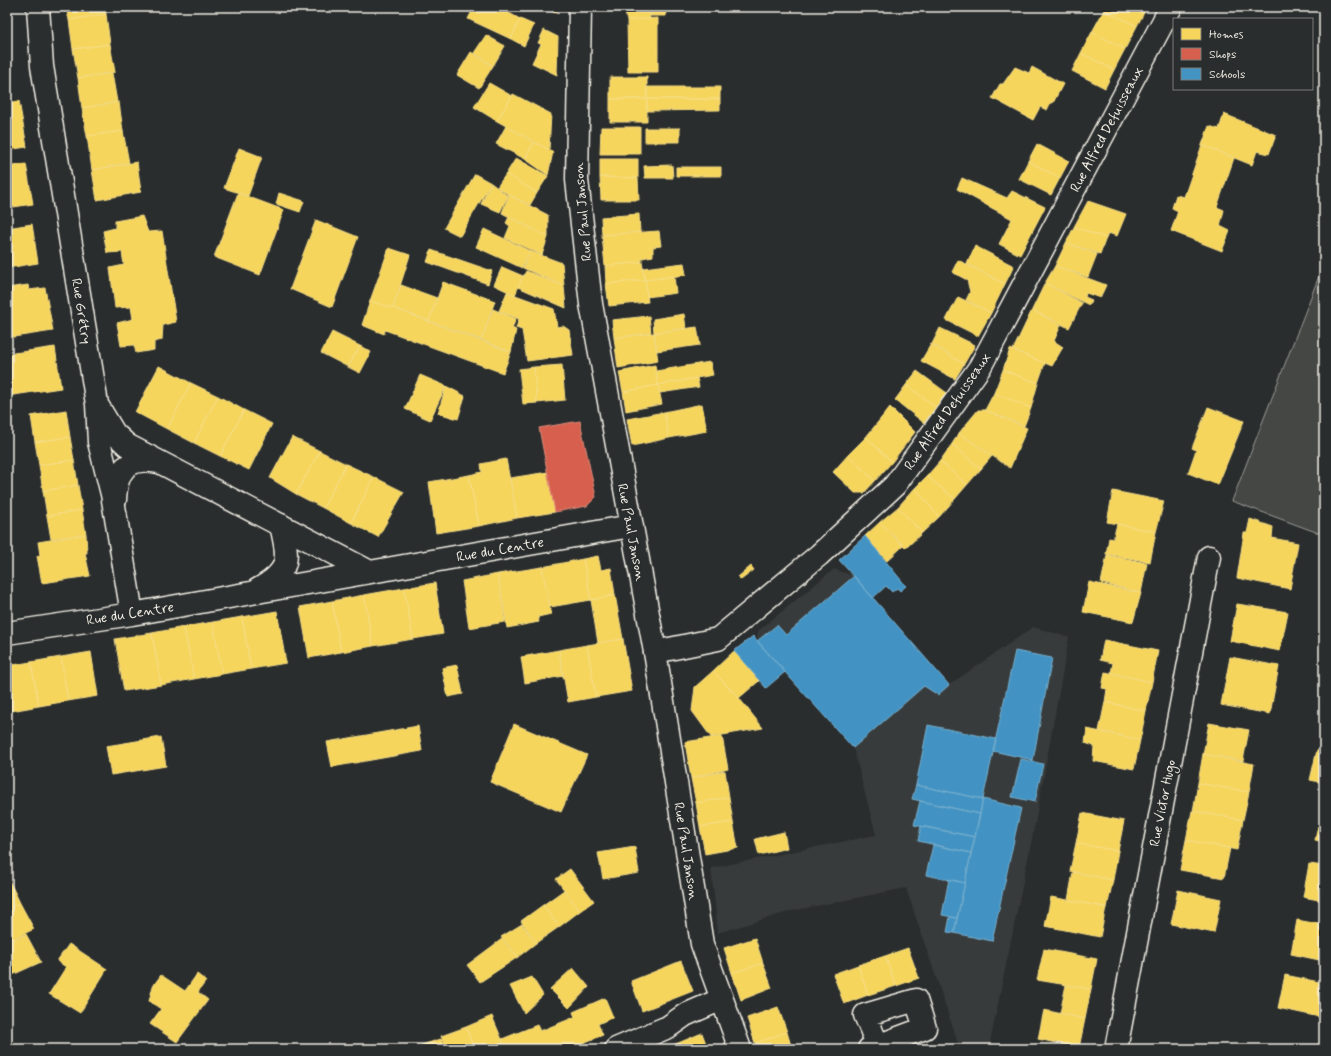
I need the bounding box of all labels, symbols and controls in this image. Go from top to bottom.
legend [1173,18,1313,90]
text: Homes [1209,27,1244,43]
text: Shops [1209,47,1236,63]
street label: Rue Alfred Defuisseaux [1066,64,1148,195]
text: Schools [1209,67,1245,83]
street label: Rue Paul Janson [570,162,596,262]
street label: Rue Grétry [67,277,95,345]
street label: Rue Alfred Defuisseaux [900,349,995,474]
street label: Rue Paul Janson [613,482,649,582]
street label: Rue du Centre [455,533,545,567]
street label: Rue du Centre [85,598,175,630]
street label: Rue Victor Hugo [1146,758,1181,848]
street label: Rue Paul Janson [669,801,703,901]

